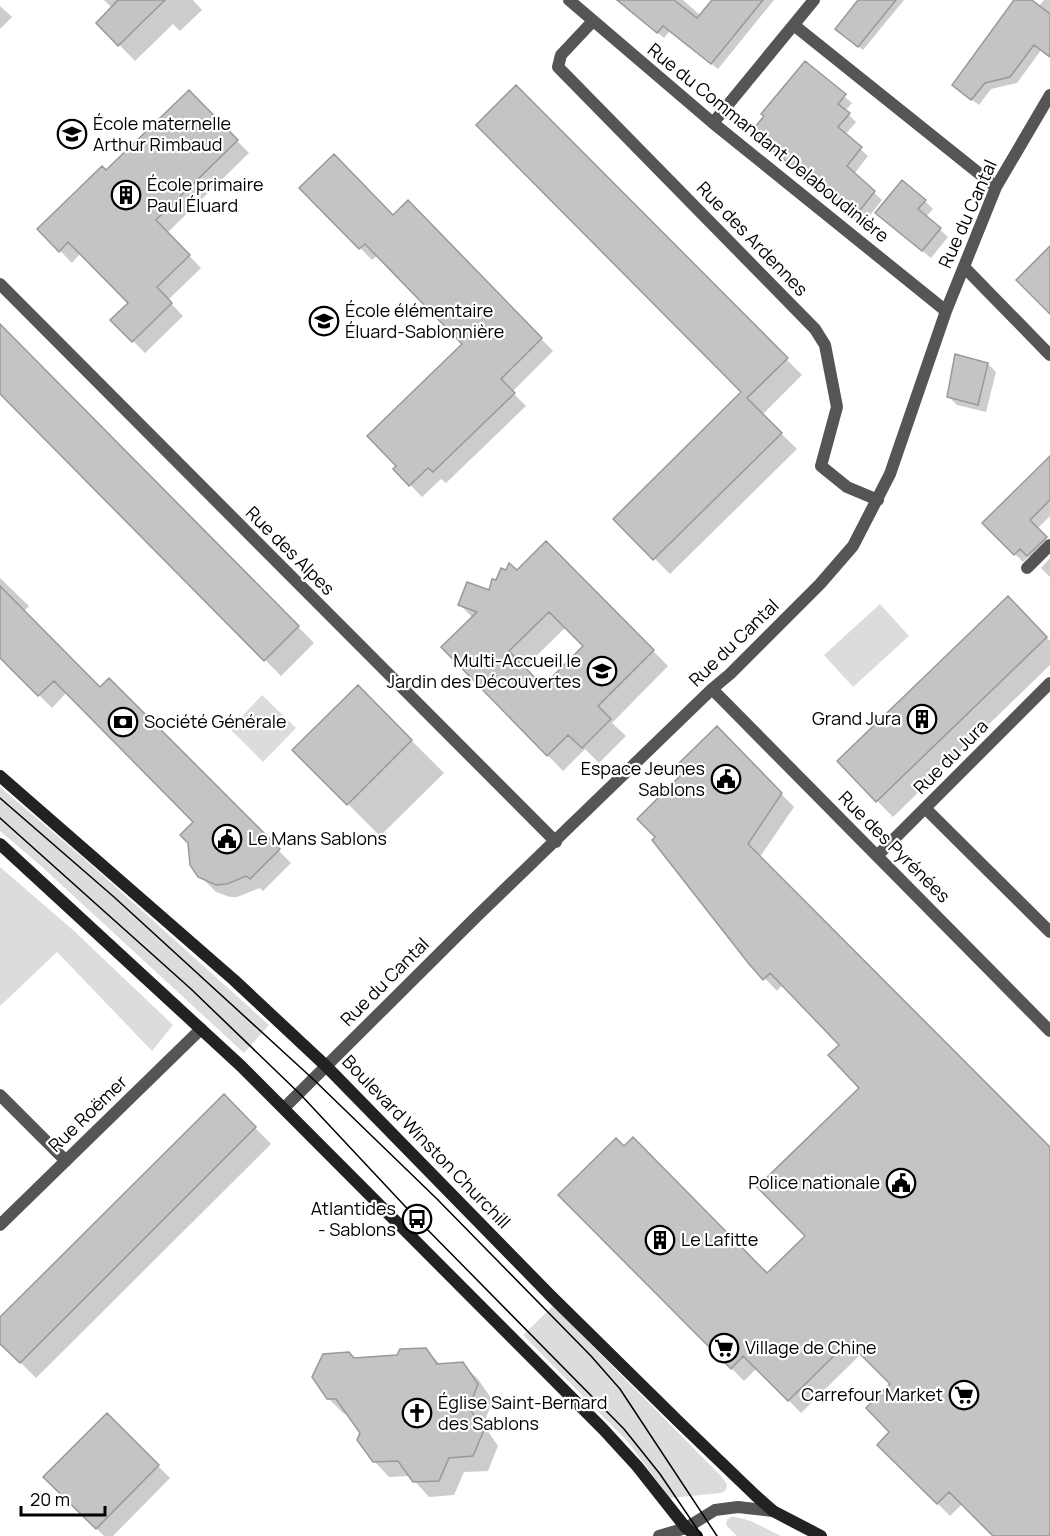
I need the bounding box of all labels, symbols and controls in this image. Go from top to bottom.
street label: Rue du Commandant Delaboudinière [643,37,894,247]
place label: École maternelle Arthur Rimbaud [93,111,231,156]
school or university icon: École maternelle Arthur Rimbaud [56,118,88,150]
street label: Rue du Cantal [933,156,1002,272]
place label: École primaire Paul Éluard [147,172,264,217]
street label: Rue des Ardennes [692,176,814,301]
building icon: École primaire Paul Éluard [110,179,142,211]
place label: École élémentaire Éluard-Sablonnière [345,298,504,343]
school or university icon: École élémentaire Éluard-Sablonnière [308,305,340,337]
street label: Rue des Alpes [241,501,340,600]
street label: Rue du Cantal [683,593,783,691]
place label: Multi-Accueil le Jardin des Découvertes [387,648,581,693]
school or university icon: Multi-Accueil le Jardin des Découvertes [586,655,618,687]
building icon: Grand Jura [906,703,938,735]
bank icon: Société Générale [107,706,139,738]
place label: Grand Jura [812,706,901,730]
place label: Société Générale [144,709,287,733]
street label: Rue du Jura [908,714,993,799]
place label: Espace Jeunes Sablons [581,756,705,801]
public building icon: Espace Jeunes Sablons [710,763,742,795]
street label: Rue des Pyrénées [834,785,956,907]
public building icon: Le Mans Sablons [211,823,243,855]
place label: Le Mans Sablons [248,826,387,850]
street label: Rue du Cantal [335,932,434,1031]
street label: Boulevard Winston Churchill [337,1049,516,1233]
street label: Rue Roëmer [43,1069,132,1157]
public building icon: Police nationale [885,1167,917,1199]
place label: Police nationale [748,1170,880,1194]
place label: Atlantides - Sablons [311,1196,396,1241]
bus stop icon: Atlantides - Sablons [401,1203,433,1235]
building icon: Le Lafitte [644,1224,676,1256]
place label: Le Lafitte [681,1227,758,1251]
supermarket icon: Village de Chine [708,1332,740,1364]
place label: Village de Chine [745,1335,877,1359]
supermarket icon: Carrefour Market [948,1379,980,1411]
place label: Carrefour Market [801,1382,943,1406]
place label: Église Saint-Bernard des Sablons [438,1390,607,1435]
church icon: Église Saint-Bernard des Sablons [401,1397,433,1429]
scale bar [21,1479,105,1517]
text: 20 m [30,1487,70,1511]

